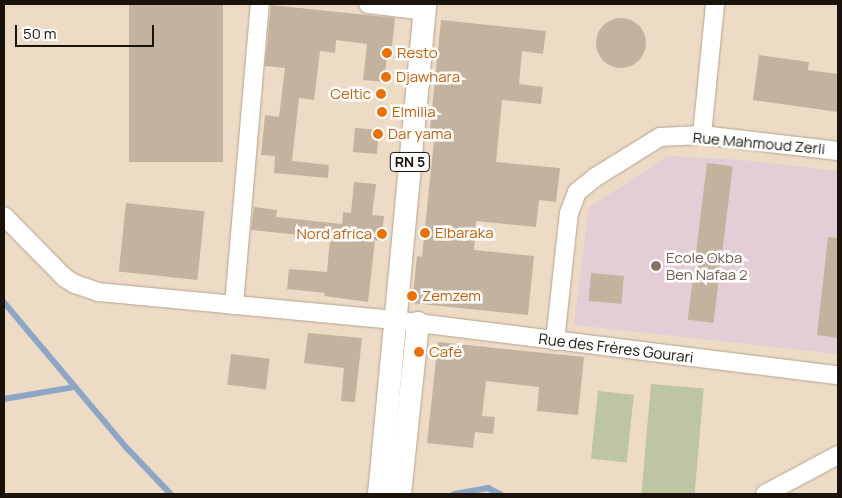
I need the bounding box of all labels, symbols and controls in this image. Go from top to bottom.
scale bar [18,15,156,47]
text: 50 m [23,23,57,44]
place label: Resto [397,44,438,62]
marker: Resto [381,47,393,59]
place label: Djawhara [396,68,460,86]
marker: Djawhara [380,71,392,83]
place label: Celtic [330,85,371,103]
marker: Celtic [375,88,387,100]
place label: Elmilia [392,103,436,121]
marker: Elmilia [376,106,388,118]
place label: Dar yama [388,125,452,143]
marker: Dar yama [372,128,384,140]
street label: Rue Mahmoud Zerli [692,128,826,158]
road number: RN 5 [389,150,431,173]
place label: Elbaraka [435,224,493,242]
place label: Nord africa [297,225,372,243]
marker: Elbaraka [419,227,431,239]
marker: Nord africa [376,228,388,240]
place label: Ecole Okba Ben Nafaa 2 [666,248,748,283]
marker: Ecole Okba Ben Nafaa 2 [650,260,662,272]
place label: Zemzem [422,287,481,305]
marker: Zemzem [406,290,418,302]
street label: Rue des Frères Gourari [537,330,695,366]
place label: Café [429,343,462,361]
marker: Café [413,346,425,358]

